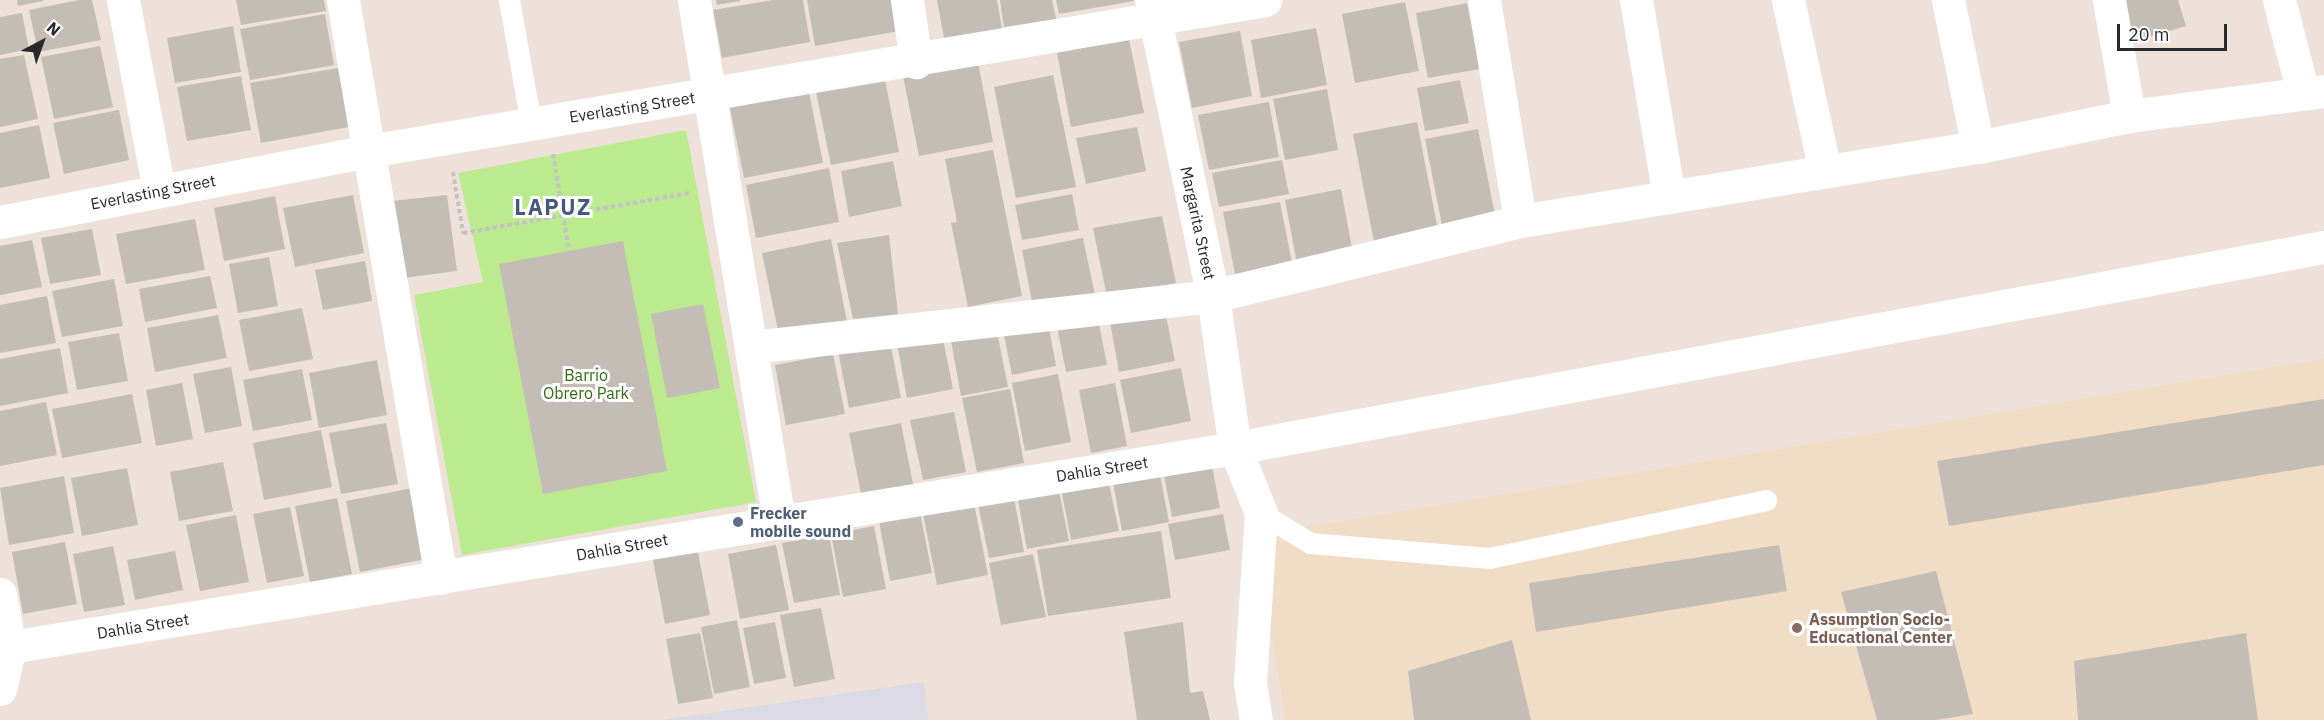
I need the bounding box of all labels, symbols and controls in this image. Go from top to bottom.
north arrow [12,12,72,72]
scale bar [2120,12,2230,50]
text: N [43,17,65,40]
text: 20 m [2128,23,2170,46]
street label: Everlasting Street [568,88,696,126]
street label: Margarita Street [1177,164,1219,282]
street label: Everlasting Street [89,170,217,214]
district label: LAPUZ [514,194,592,220]
park label: Barrio Obrero Park [543,365,629,403]
street label: Dahlia Street [1055,452,1149,486]
place label: Frecker mobile sound [750,503,851,541]
marker: Frecker mobile sound [731,515,745,529]
street label: Dahlia Street [575,529,669,565]
street label: Dahlia Street [96,609,190,643]
place label: Assumption Socio- Educational Center [1809,609,1953,647]
marker: Assumption Socio- Educational Center [1790,621,1804,635]

